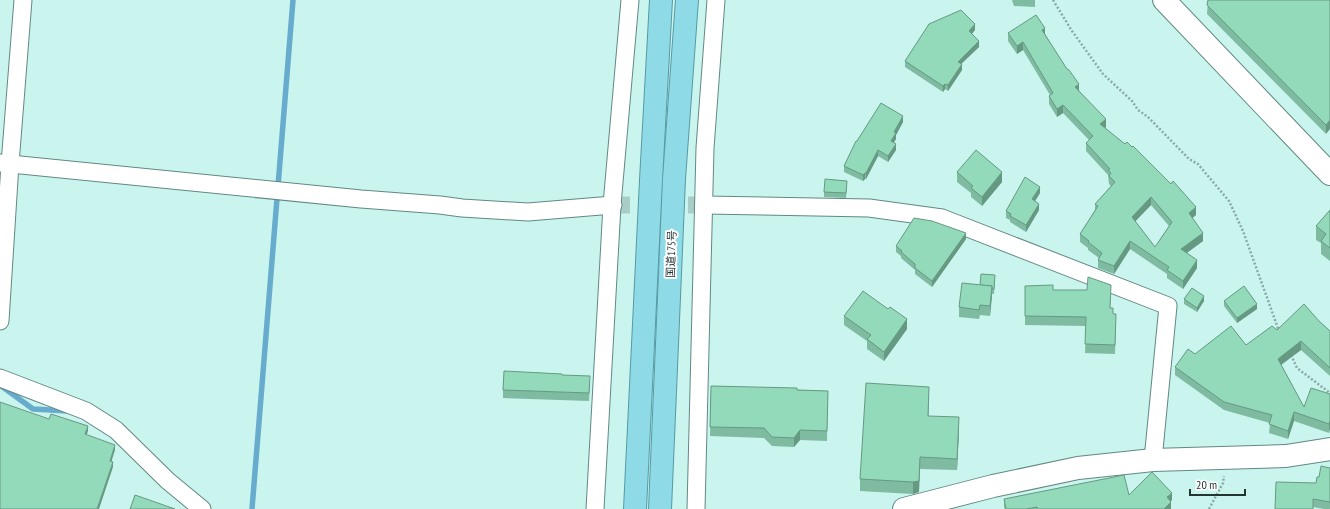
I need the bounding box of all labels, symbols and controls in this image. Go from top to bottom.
street label: 国道175号 [663,230,679,278]
scale bar [1190,471,1245,497]
text: 20 m [1196,477,1217,492]

